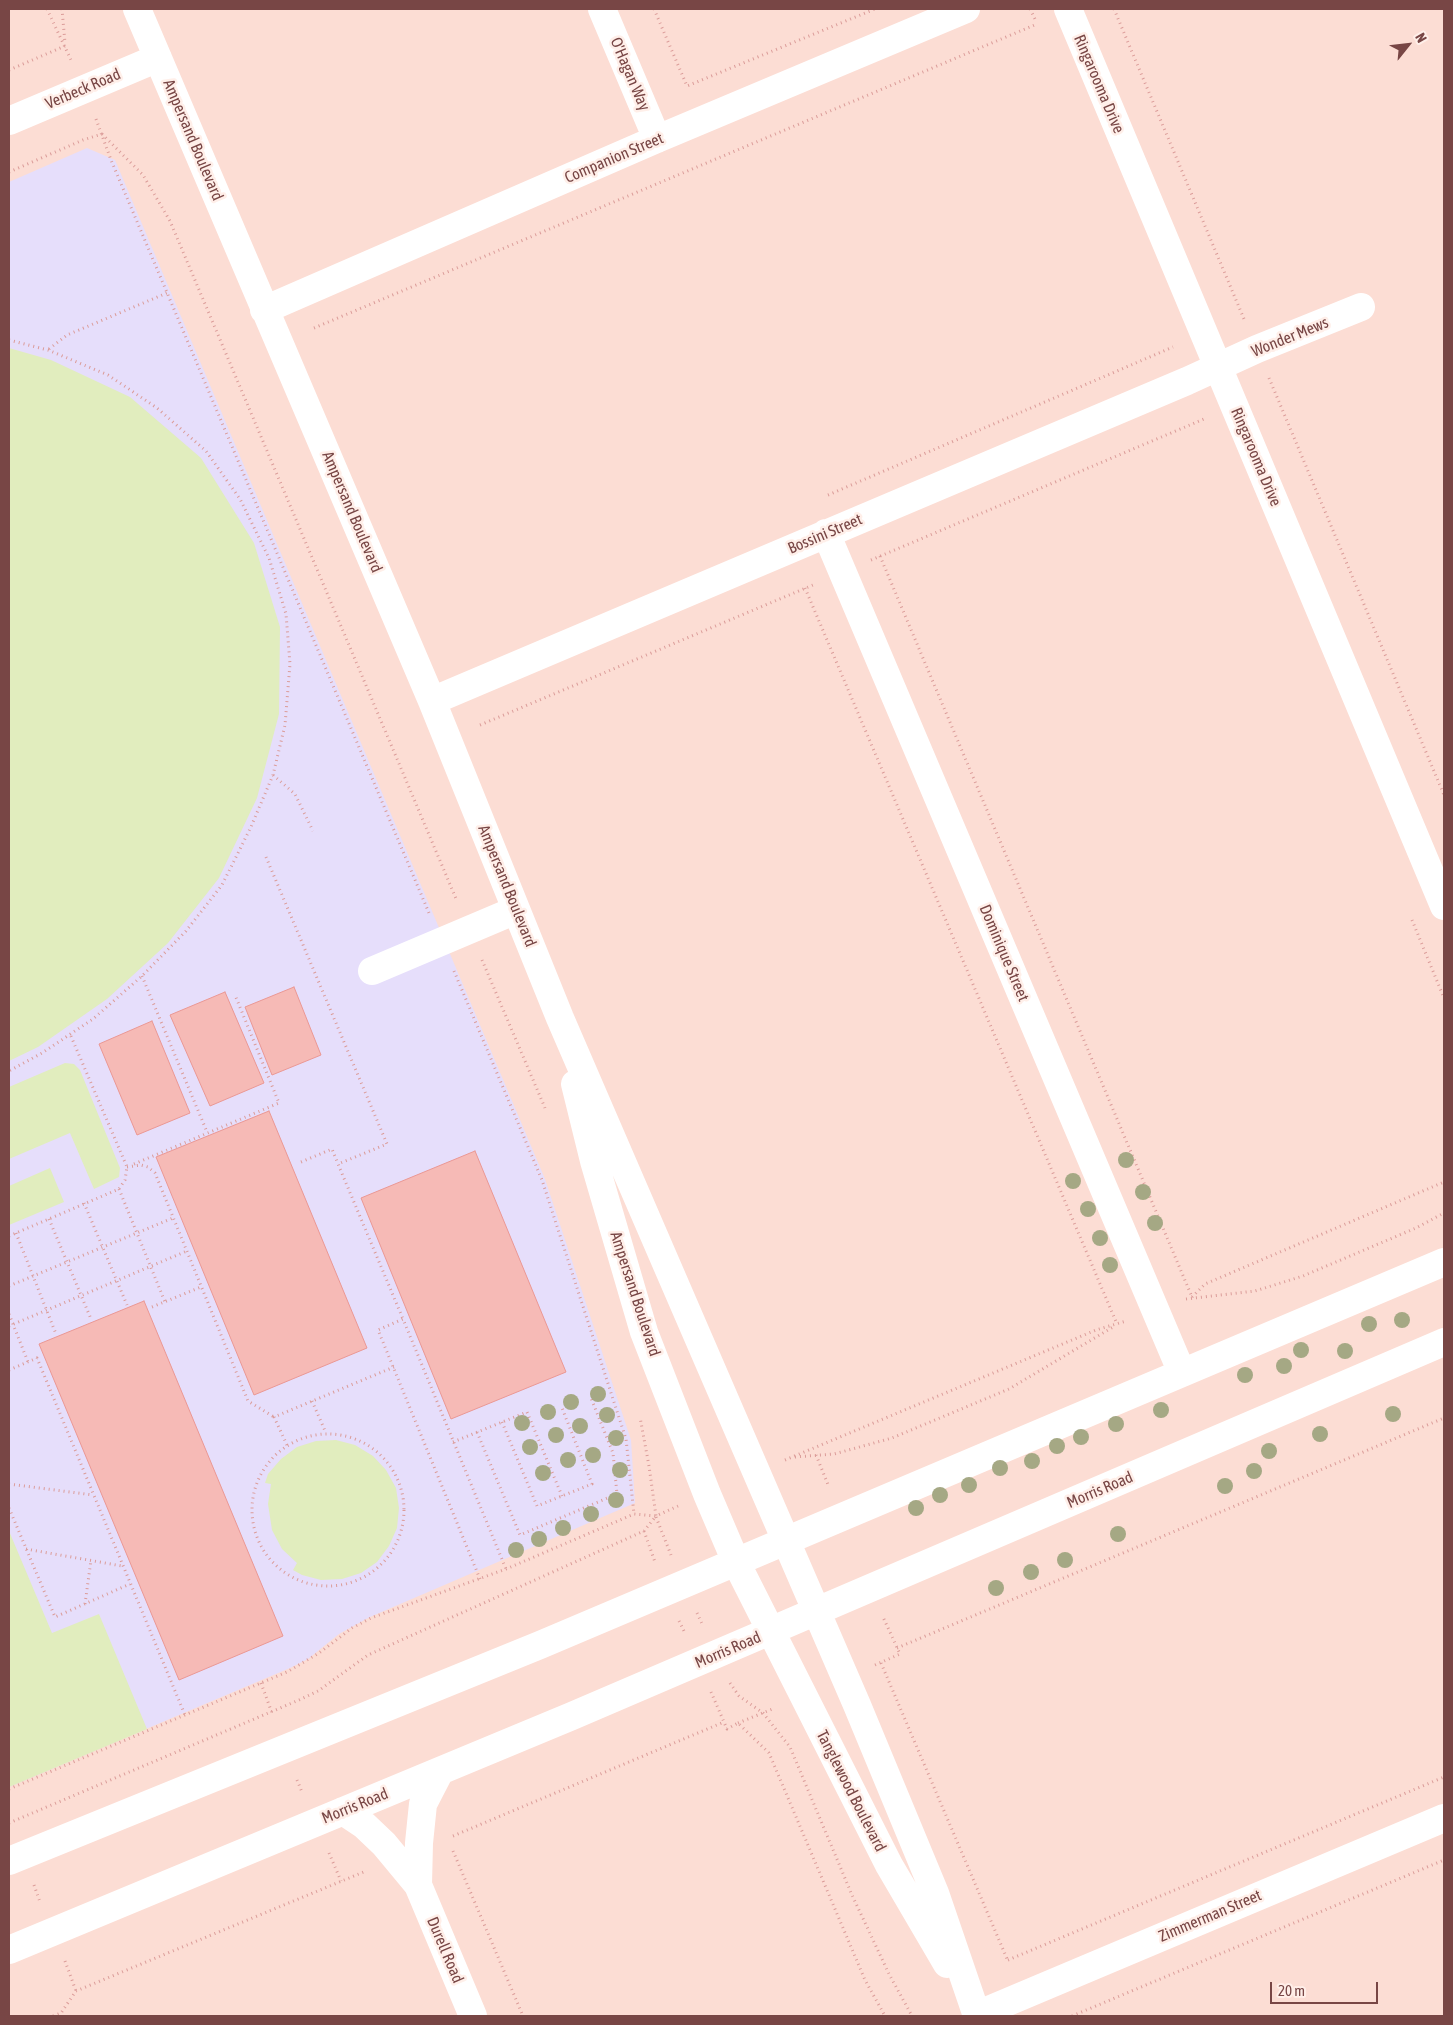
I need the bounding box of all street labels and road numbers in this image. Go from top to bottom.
street label: Ringarooma Drive [1070,32,1128,136]
street label: O'Hagan Way [606,34,654,114]
street label: Verbeck Road [43,65,123,113]
street label: Ampersand Boulevard [159,77,227,203]
street label: Companion Street [562,129,666,187]
street label: Wonder Mews [1249,313,1331,361]
street label: Ringarooma Drive [1227,405,1285,509]
street label: Ampersand Boulevard [318,449,386,575]
street label: Bossini Street [785,510,865,558]
street label: Ampersand Boulevard [474,822,540,950]
street label: Dominique Street [975,902,1033,1004]
street label: Ampersand Boulevard [606,1229,664,1359]
street label: Morris Road [1064,1468,1136,1512]
street label: Morris Road [692,1628,764,1672]
street label: Tanglewood Boulevard [812,1727,890,1855]
street label: Morris Road [319,1784,391,1828]
street label: Zimmerman Street [1156,1886,1264,1946]
street label: Durell Road [423,1914,467,1986]

